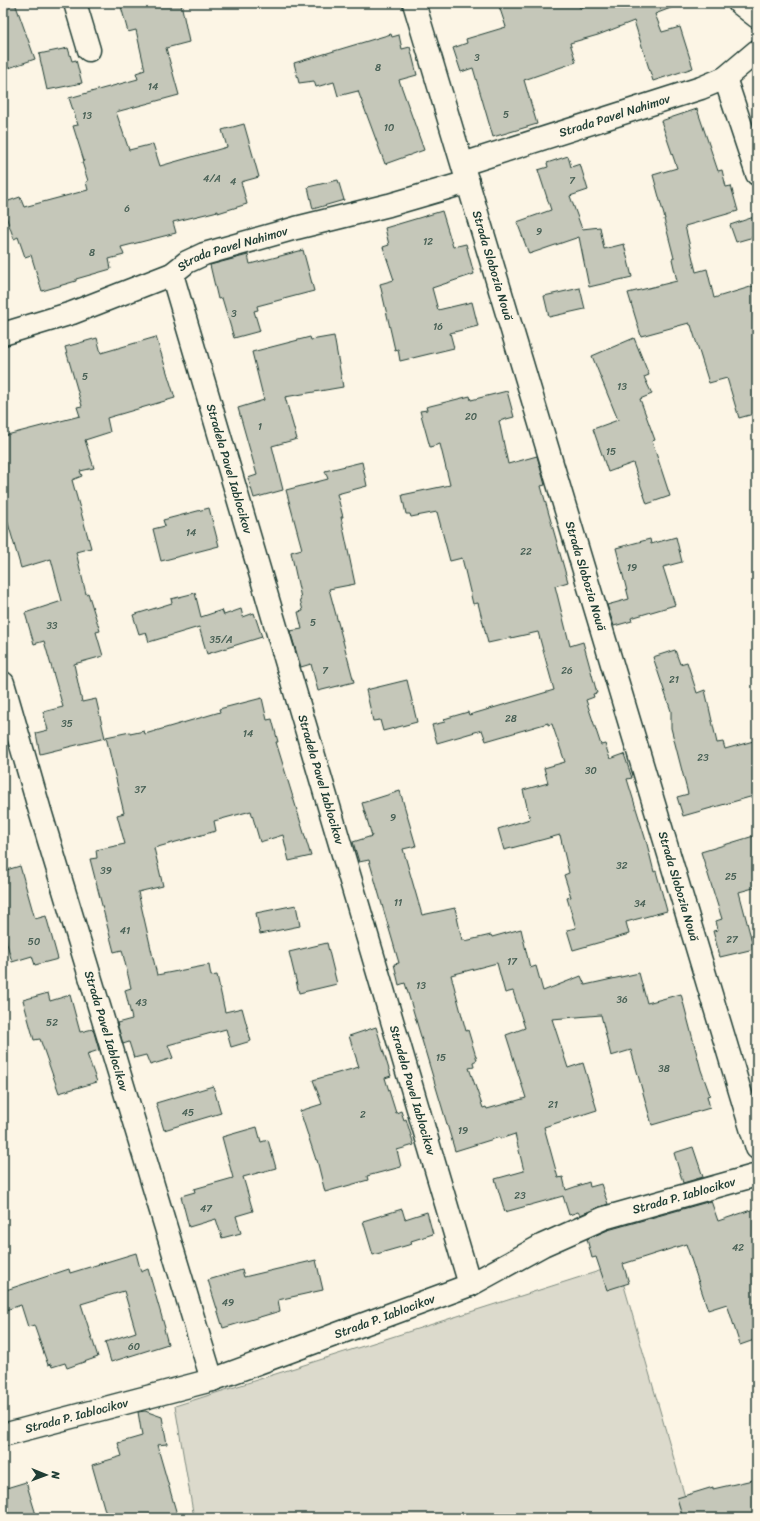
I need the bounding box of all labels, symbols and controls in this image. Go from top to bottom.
house number: 3 [474,49,480,67]
house number: 8 [375,59,381,77]
house number: 14 [148,78,158,96]
street label: Strada Pavel Nahimov [556,87,673,144]
house number: 5 [503,106,509,124]
house number: 13 [82,107,92,125]
house number: 10 [384,119,394,137]
house number: 4/A [203,170,221,188]
house number: 7 [569,172,576,190]
house number: 4 [230,173,236,191]
house number: 6 [124,200,130,218]
street label: Strada Slobozia Nouă [466,208,520,324]
street label: Strada Pavel Nahimov [172,220,291,277]
house number: 9 [536,223,542,241]
house number: 12 [423,233,433,251]
house number: 8 [89,244,95,262]
house number: 3 [231,305,237,323]
house number: 16 [433,318,443,336]
house number: 5 [82,368,88,386]
house number: 13 [617,378,627,396]
street label: Stradela Pavel Iablocikov [200,401,259,537]
house number: 20 [465,408,477,426]
house number: 1 [258,418,262,436]
house number: 15 [606,443,616,461]
street label: Strada Slobozia Nouă [559,518,613,634]
house number: 14 [186,524,196,542]
house number: 22 [520,543,532,561]
house number: 19 [627,559,637,577]
house number: 5 [310,614,316,632]
house number: 33 [47,617,58,635]
house number: 35/A [209,631,233,649]
house number: 7 [322,662,329,680]
house number: 26 [561,662,573,680]
house number: 21 [669,671,679,689]
house number: 28 [505,710,517,728]
street label: Stradela Pavel Iablocikov [291,712,351,848]
house number: 35 [61,715,73,733]
house number: 14 [243,725,253,743]
house number: 23 [697,749,709,767]
house number: 30 [585,762,597,780]
house number: 37 [134,781,147,799]
house number: 9 [390,809,396,827]
street label: Strada Slobozia Nouă [652,829,706,945]
house number: 32 [616,857,628,875]
house number: 39 [100,862,112,880]
house number: 25 [725,868,737,886]
house number: 11 [394,894,402,912]
house number: 34 [634,895,646,913]
house number: 41 [120,922,130,940]
house number: 27 [726,931,739,949]
house number: 50 [28,933,40,951]
house number: 17 [507,953,518,971]
street label: Strada Pavel Iablocikov [78,968,135,1095]
house number: 13 [416,977,426,995]
house number: 36 [616,991,628,1009]
house number: 43 [135,994,147,1012]
house number: 52 [46,1014,58,1032]
street label: Stradela Pavel Iablocikov [383,1023,442,1158]
house number: 15 [436,1049,446,1067]
house number: 38 [658,1060,670,1078]
house number: 21 [548,1096,558,1114]
house number: 45 [182,1104,194,1122]
house number: 2 [360,1106,366,1124]
house number: 19 [458,1122,468,1140]
street label: Strada P. Iablocikov [630,1170,738,1221]
house number: 23 [514,1187,526,1205]
house number: 47 [200,1200,213,1218]
house number: 42 [732,1239,744,1257]
street label: Strada P. Iablocikov [331,1288,439,1345]
house number: 49 [222,1294,234,1312]
house number: 60 [128,1338,140,1356]
street label: Strada P. Iablocikov [22,1391,131,1440]
north arrow [26,1455,66,1495]
text: N [46,1470,65,1480]

